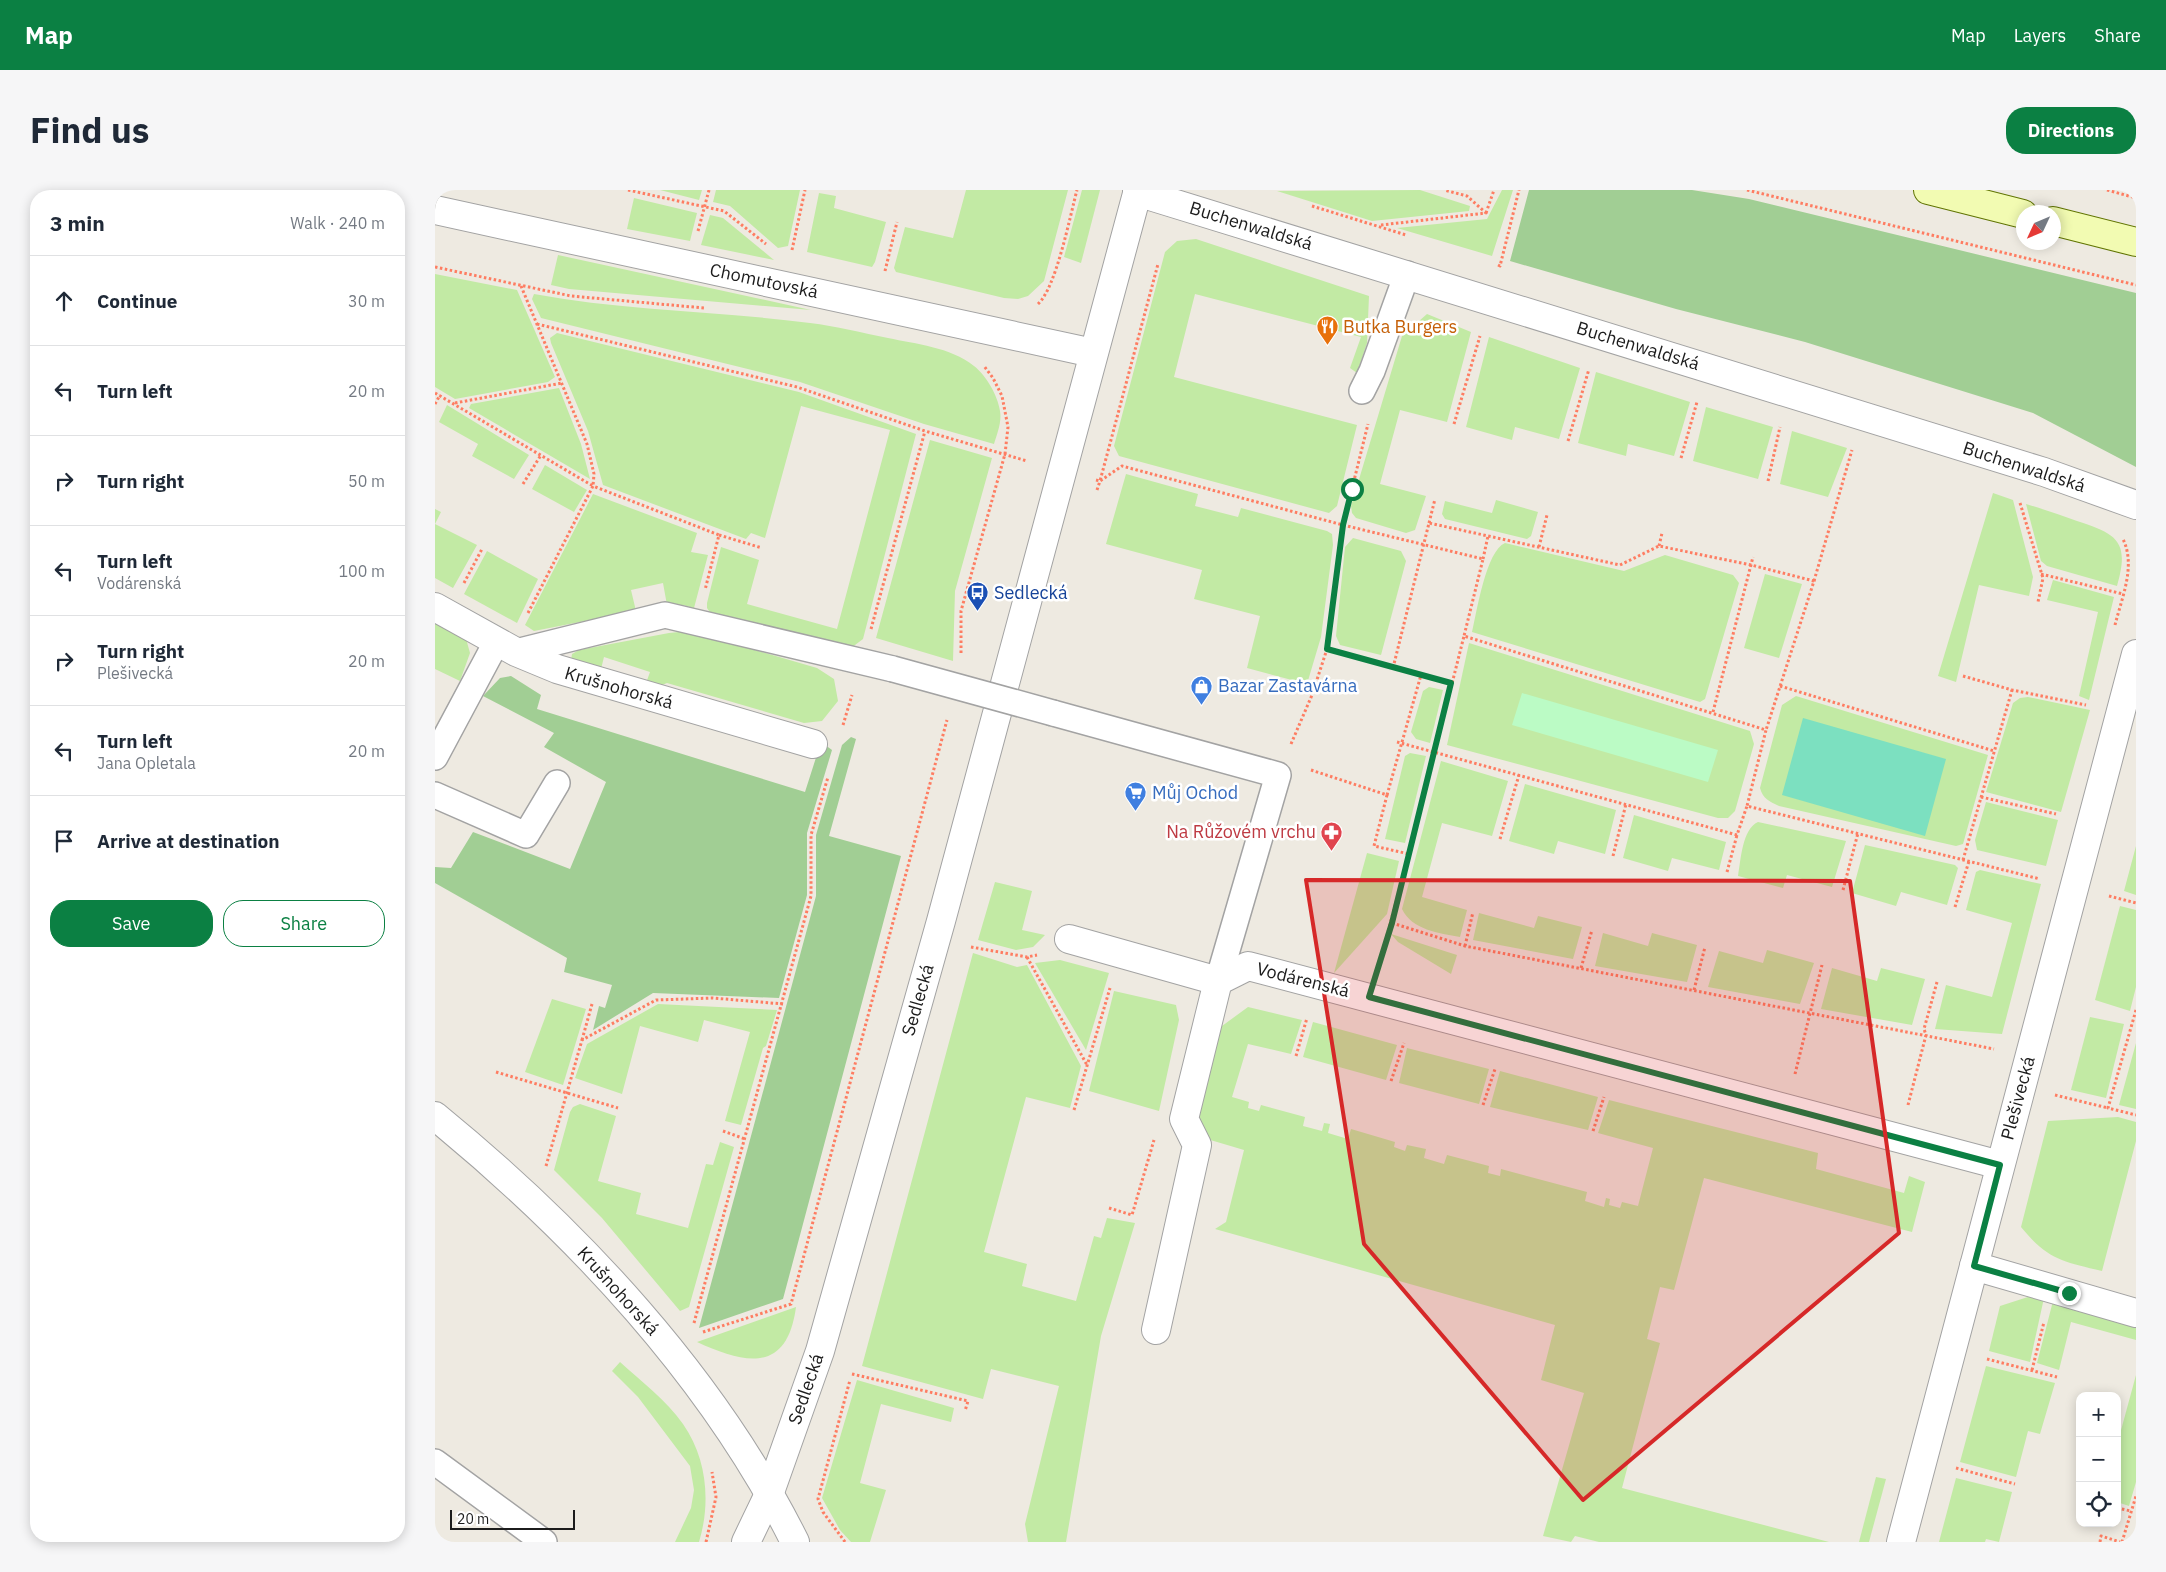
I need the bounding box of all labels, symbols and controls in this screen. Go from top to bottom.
text: Map [25,19,73,51]
text: Map [1951,24,1986,47]
text: Layers [2014,24,2066,47]
text: Share [2094,24,2141,47]
text: Find us [30,107,149,153]
button: Directions [2006,107,2136,154]
street label: Buchenwaldská [1187,196,1316,255]
north arrow [2016,205,2061,250]
text: 3 min [50,209,105,237]
text: Walk · 240 m [290,213,385,233]
street label: Chomutovská [708,258,821,303]
icon: ahead [50,287,78,315]
text: Continue [97,289,177,313]
text: 30 m [348,291,385,311]
restaurant icon: Butka Burgers [1315,315,1339,346]
place label: Butka Burgers [1343,315,1457,338]
street label: Buchenwaldská [1574,316,1703,375]
icon: left [50,377,78,405]
text: Turn left [97,379,173,403]
text: 20 m [348,381,385,401]
street label: Buchenwaldská [1960,436,2089,497]
icon: right [50,467,78,495]
text: Turn right [97,469,184,493]
text: 50 m [348,471,385,491]
route start [1341,478,1364,501]
text: Turn left [97,549,173,573]
icon: left [50,557,78,585]
text: 100 m [338,561,385,581]
text: Vodárenská [97,573,181,593]
bus stop icon: Sedlecká [966,581,990,612]
place label: Sedlecká [994,581,1068,604]
text: Turn right [97,639,184,663]
icon: right [50,647,78,675]
text: 20 m [348,651,385,671]
street label: Krušnohorská [562,661,676,714]
text: Plešivecká [97,663,173,683]
shop icon: Bazar Zastavárna [1190,674,1214,705]
place label: Bazar Zastavárna [1218,674,1358,697]
text: Turn left [97,729,173,753]
icon: left [50,737,78,765]
text: 20 m [348,741,385,761]
text: Jana Opletala [97,753,196,773]
supermarket icon: Můj Ochod [1124,781,1148,812]
place label: Můj Ochod [1152,781,1238,804]
place label: Na Růžovém vrchu [1166,820,1316,843]
pharmacy icon: Na Růžovém vrchu [1320,820,1344,851]
icon: arrive [50,827,78,855]
text: Arrive at destination [97,829,280,853]
button: Save [50,900,213,947]
button: Share [223,900,385,947]
street label: Vodárenská [1254,957,1352,1002]
street label: Sedlecká [896,961,939,1038]
street label: Plešivecká [1995,1053,2040,1142]
street label: Krušnohorská [572,1241,665,1340]
route end [2058,1282,2081,1305]
street label: Sedlecká [783,1350,829,1427]
map controls [2076,1392,2121,1527]
button: + [2076,1392,2121,1437]
button: − [2076,1437,2121,1482]
button: locate [2076,1482,2121,1527]
scale bar [450,1507,575,1530]
text: 20 m [457,1510,489,1528]

